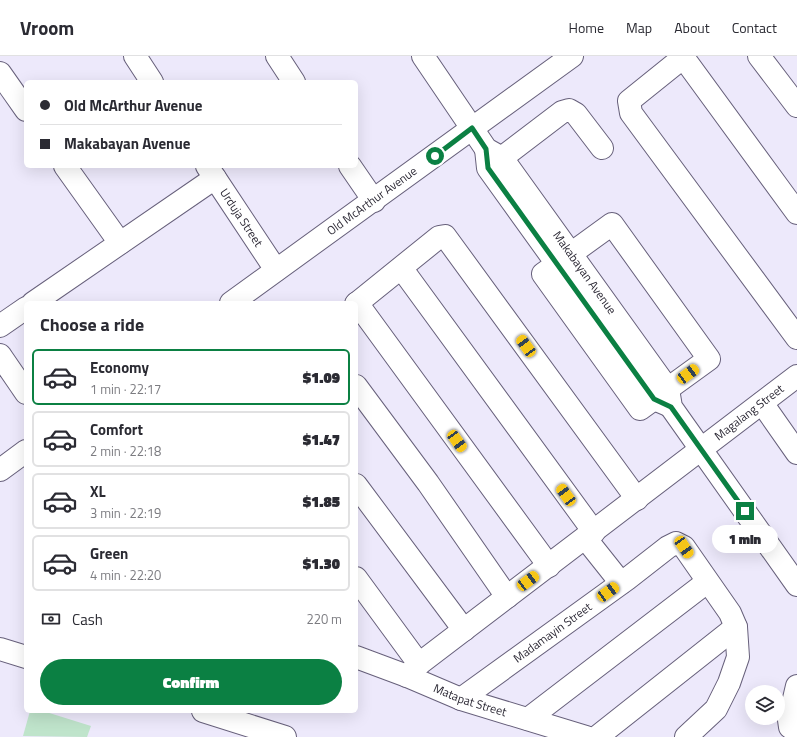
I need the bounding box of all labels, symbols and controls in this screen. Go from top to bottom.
text: Vroom [20,13,74,42]
text: Home [569,17,604,38]
text: Map [626,17,652,38]
text: About [674,17,710,38]
text: Contact [732,17,777,38]
text: Old McArthur Avenue [64,94,202,117]
text: Makabayan Avenue [64,132,190,155]
route start [426,147,444,165]
street label: Old McArthur Avenue [322,161,421,240]
street label: Urduja Street [215,184,268,251]
street label: Makabayan Avenue [548,227,621,318]
text: Choose a ride [40,311,144,338]
car [514,333,538,359]
text: Economy [90,356,149,379]
icon: car [42,359,78,395]
car [675,362,701,386]
text: $1.09 [303,366,340,389]
text: 1 min · 22:17 [90,379,161,399]
street label: Magalang Street [710,379,788,445]
text: Comfort [90,418,143,441]
icon: car [42,421,78,457]
text: $1.47 [303,428,340,451]
car [445,428,469,454]
text: 2 min · 22:18 [90,441,161,461]
text: XL [90,480,106,503]
car [554,482,578,508]
icon: car [42,483,78,519]
text: $1.85 [303,490,340,513]
route end [736,502,754,520]
text: 3 min · 22:19 [90,503,161,523]
callout: 1 min [712,525,778,553]
text: 1 min [729,529,761,549]
car [672,534,696,560]
text: Green [90,542,128,565]
icon: car [42,545,78,581]
text: $1.30 [303,552,340,575]
text: 4 min · 22:20 [90,565,161,585]
car [515,569,541,593]
car [595,580,621,604]
street label: Madamayin Street [509,597,596,667]
icon: cash [40,608,62,630]
text: Cash [72,608,103,631]
text: 220 m [306,609,342,629]
button: Confirm [40,659,342,705]
street label: Matapat Street [430,678,510,722]
map controls [745,685,785,725]
button: layers [745,685,785,725]

